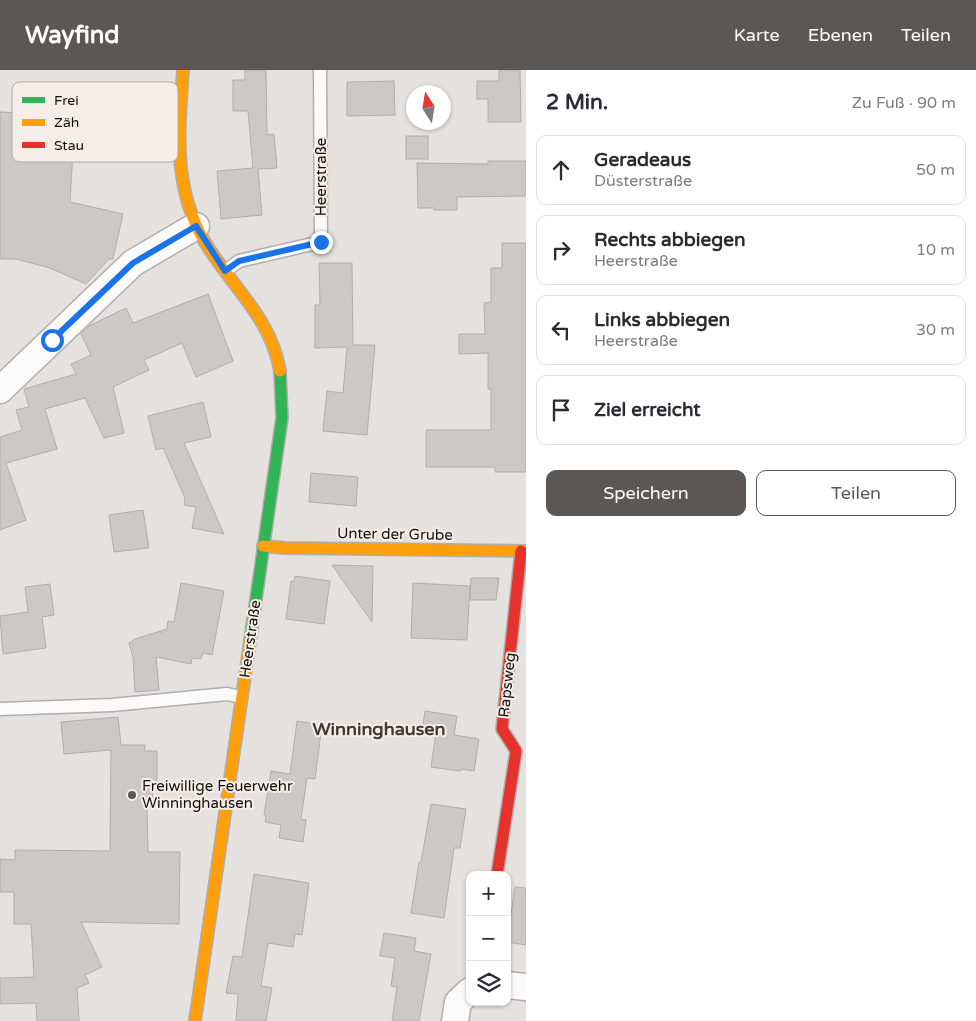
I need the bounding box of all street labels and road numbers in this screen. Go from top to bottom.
street label: Heerstraße [312,138,330,216]
street label: Unter der Grube [337,524,453,544]
street label: Heerstraße [236,599,264,679]
street label: Rapsweg [495,652,519,718]

